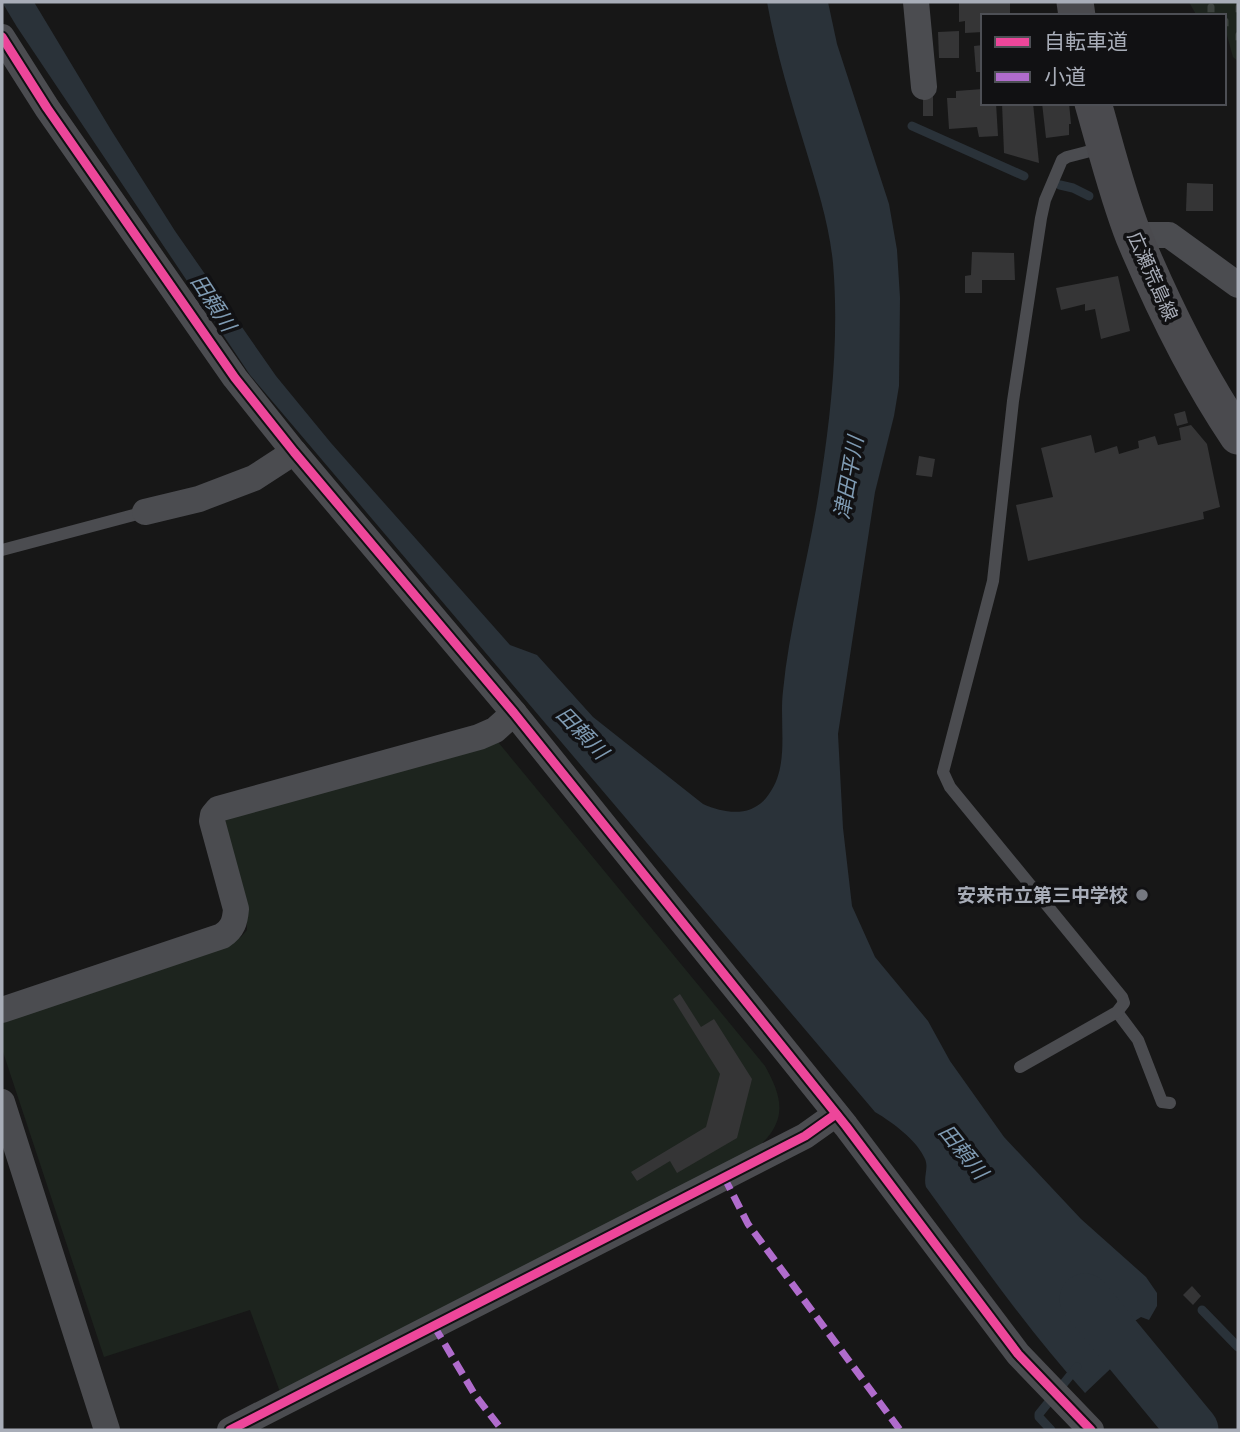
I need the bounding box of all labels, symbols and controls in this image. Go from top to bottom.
legend [981,14,1226,105]
text: 自転車道 [1044,29,1128,54]
text: 小道 [1044,64,1086,89]
street label: 広瀬荒島線 [1123,228,1182,324]
water label: 田頼川 [186,270,242,338]
water label: 津田平川 [829,432,868,521]
water label: 田頼川 [551,701,615,765]
place label: 安来市立第三中学校 [957,884,1128,907]
marker: 安来市立第三中学校 [1134,887,1150,903]
water label: 田頼川 [934,1119,994,1186]

